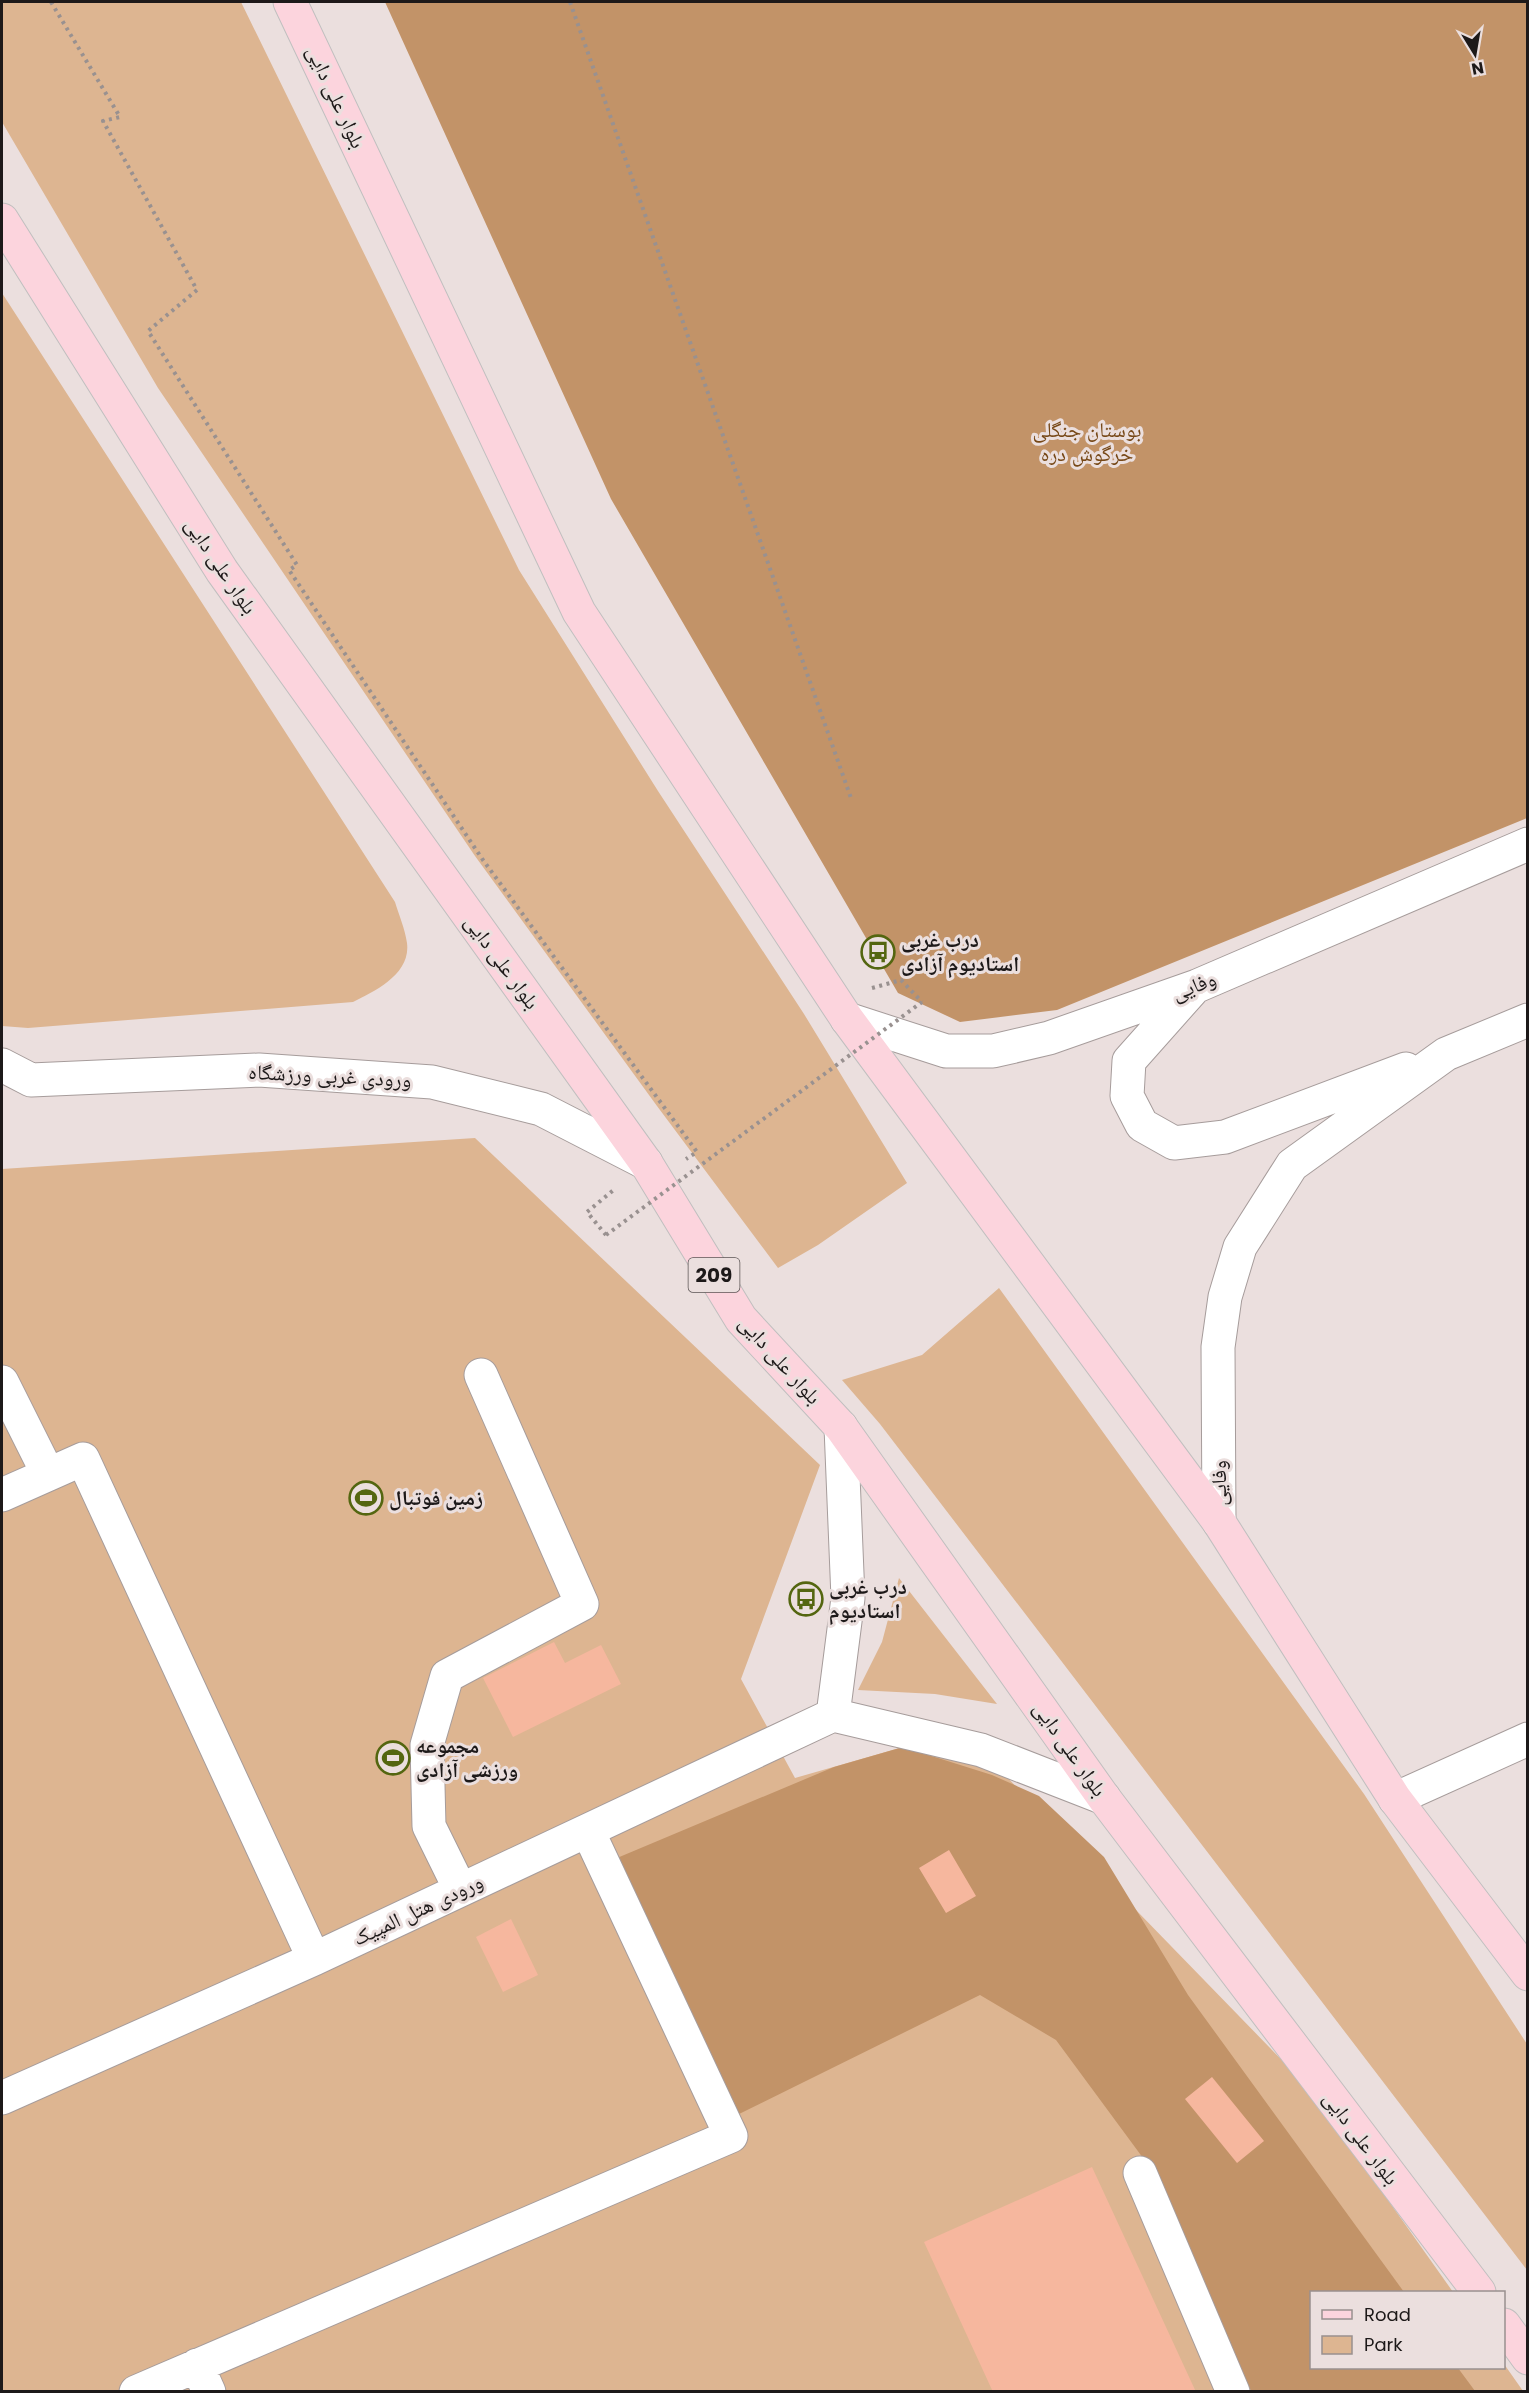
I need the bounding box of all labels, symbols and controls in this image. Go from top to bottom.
north arrow [1445,24,1505,84]
street label: بلوار علی دایی [300,41,373,153]
text: N [1470,56,1486,81]
park label: بوستان جنگلی خرگوش دره [1033,415,1141,468]
street label: بلوار علی دایی [178,512,264,620]
street label: بلوار علی دایی [458,908,547,1015]
place label: درب غربی استادیوم آزادی [901,925,1019,978]
bus stop icon: درب غربی استادیوم آزادی [860,934,896,970]
street label: وفایی [1167,964,1220,1007]
street label: ورودی غربی ورزشگاه [248,1057,412,1094]
road number: 209 [688,1258,740,1292]
street label: بلوار علی دایی [733,1309,828,1410]
street label: وفایی [1204,1460,1233,1506]
sports icon: زمین فوتبال [348,1480,384,1516]
place label: زمین فوتبال [389,1483,483,1512]
place label: درب غربی استادیوم [829,1572,907,1625]
bus stop icon: درب غربی استادیوم [788,1581,824,1617]
street label: بلوار علی دایی [1027,1695,1114,1802]
place label: مجموعه ورزشی آزادی [416,1731,518,1784]
sports icon: مجموعه ورزشی آزادی [375,1740,411,1776]
street label: ورودی هتل المپیک [348,1867,488,1952]
street label: بلوار علی دایی [1317,2085,1406,2191]
legend [1310,2291,1505,2369]
text: Road [1364,2302,1411,2327]
text: Park [1364,2332,1403,2357]

